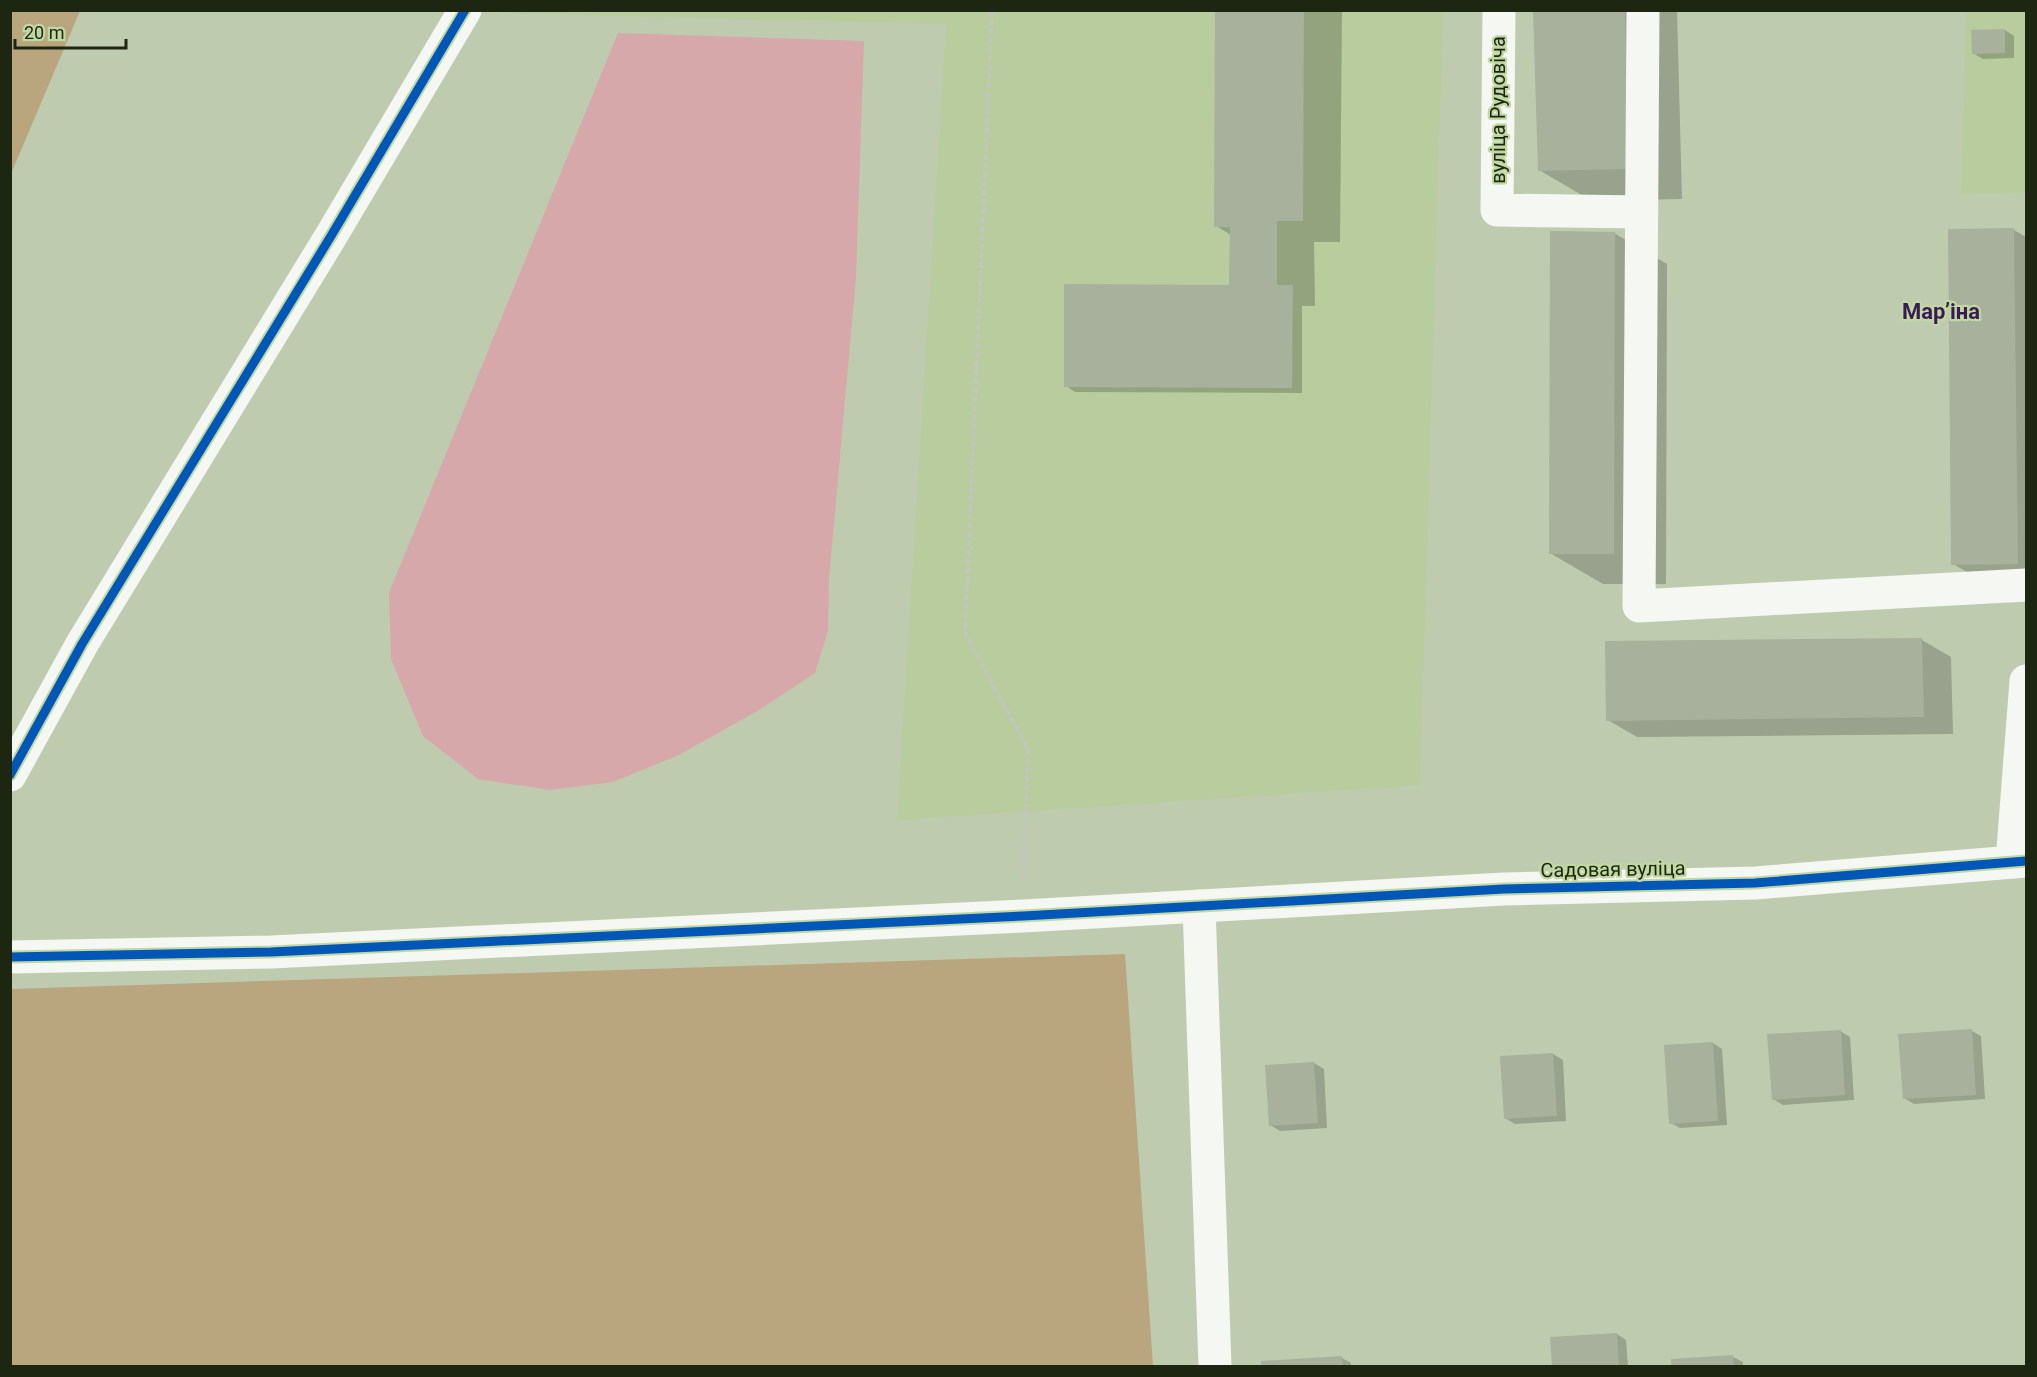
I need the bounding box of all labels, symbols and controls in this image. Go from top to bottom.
scale bar [15,12,126,50]
text: 20 m [24,22,64,43]
street label: вуліца Рудовіча [1486,36,1510,184]
district label: Марʼіна [1902,299,1980,324]
street label: Садовая вуліца [1540,856,1686,882]

